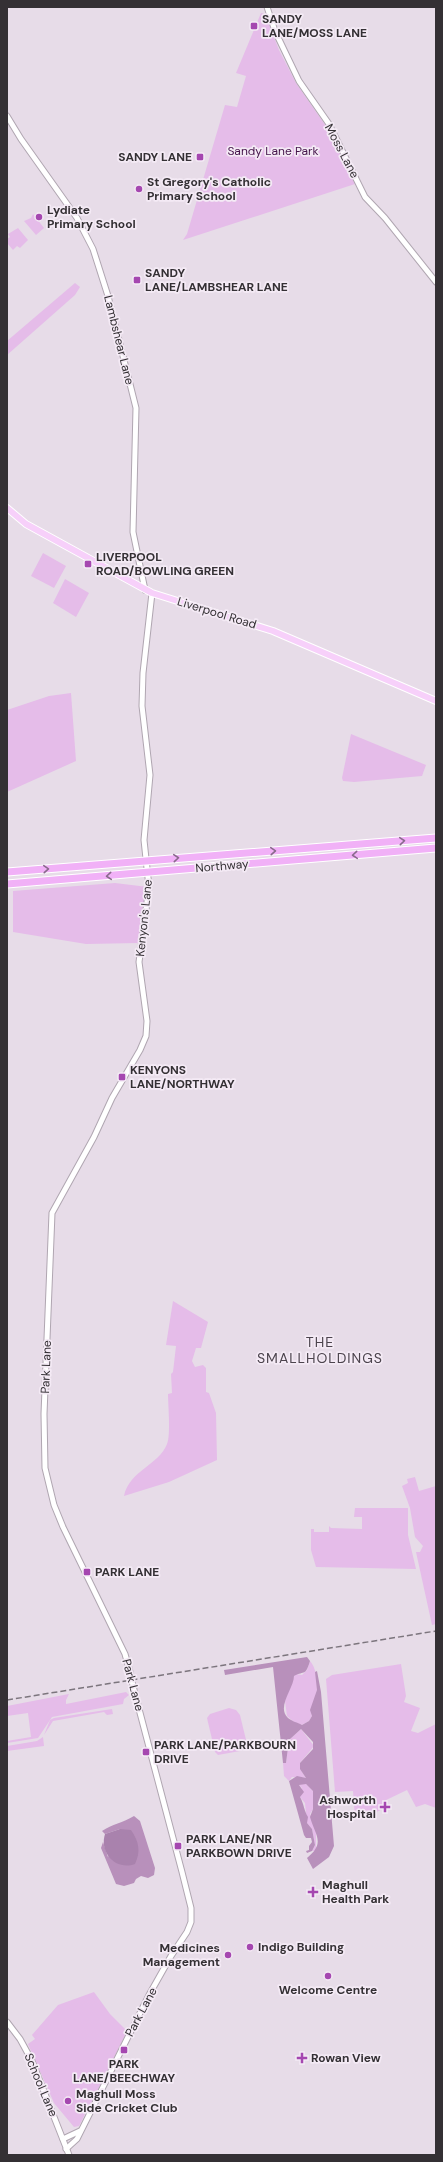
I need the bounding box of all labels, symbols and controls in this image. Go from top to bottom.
place label: SANDY LANE/MOSS LANE [262,11,367,41]
marker: SANDY LANE/MOSS LANE [249,21,259,31]
street label: Moss Lane [321,121,363,181]
park label: Sandy Lane Park [227,143,319,159]
place label: SANDY LANE [118,149,192,165]
marker: SANDY LANE [195,152,205,162]
place label: St Gregory's Catholic Primary School [147,174,271,204]
marker: St Gregory's Catholic Primary School [134,184,144,194]
place label: Lydiate Primary School [47,202,136,232]
marker: Lydiate Primary School [34,212,44,222]
place label: SANDY LANE/LAMBSHEAR LANE [145,265,288,295]
marker: SANDY LANE/LAMBSHEAR LANE [132,275,142,285]
street label: Lambshear Lane [100,294,138,387]
place label: LIVERPOOL ROAD/BOWLING GREEN [96,549,234,579]
marker: LIVERPOOL ROAD/BOWLING GREEN [83,559,93,569]
street label: Liverpool Road [175,593,259,633]
one-way arrow [399,836,405,845]
one-way arrow [270,846,276,855]
one-way arrow [352,850,358,859]
one-way arrow [173,854,179,863]
street label: Northway [195,856,250,876]
one-way arrow [43,864,49,873]
one-way arrow [106,871,112,880]
street label: Kenyon's Lane [132,879,156,957]
place label: KENYONS LANE/NORTHWAY [130,1062,235,1092]
marker: KENYONS LANE/NORTHWAY [117,1072,127,1082]
district label: THE SMALLHOLDINGS [257,1333,383,1367]
street label: Park Lane [37,1340,55,1394]
place label: PARK LANE [95,1564,159,1580]
marker: PARK LANE [82,1567,92,1577]
street label: Park Lane [118,1657,148,1713]
place label: PARK LANE/PARKBOURN DRIVE [154,1737,296,1767]
marker: PARK LANE/PARKBOURN DRIVE [141,1747,151,1757]
place label: Ashworth Hospital [319,1792,376,1822]
marker: Ashworth Hospital [379,1801,391,1813]
place label: PARK LANE/NR PARKBOWN DRIVE [186,1831,292,1861]
marker: PARK LANE/NR PARKBOWN DRIVE [173,1841,183,1851]
place label: Maghull Health Park [322,1877,389,1907]
marker: Maghull Health Park [307,1886,319,1898]
place label: Indigo Building [258,1939,344,1955]
place label: Medicines Management [143,1940,220,1970]
marker: Indigo Building [245,1942,255,1952]
marker: Medicines Management [223,1950,233,1960]
marker: Welcome Centre [323,1971,333,1981]
place label: Welcome Centre [279,1982,377,1998]
street label: Park Lane [121,1984,161,2039]
marker: PARK LANE/BEECHWAY [119,2045,129,2055]
place label: Rowan View [311,2050,381,2066]
street label: School Lane [20,2051,62,2119]
marker: Rowan View [296,2052,308,2064]
place label: PARK LANE/BEECHWAY [73,2056,175,2086]
place label: Maghull Moss Side Cricket Club [76,2086,178,2116]
marker: Maghull Moss Side Cricket Club [63,2096,73,2106]

